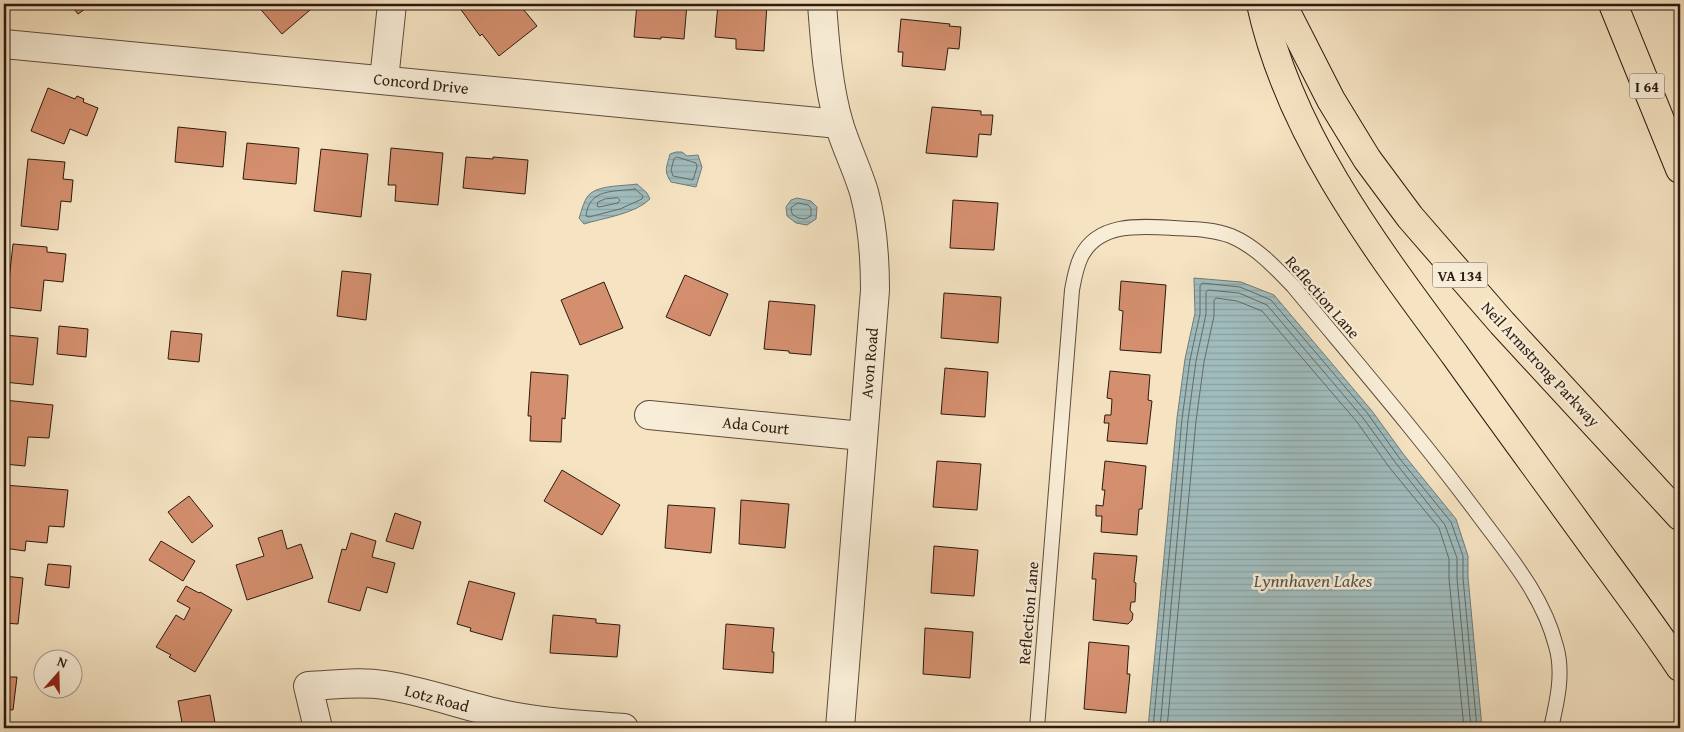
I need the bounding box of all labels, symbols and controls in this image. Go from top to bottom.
street label: Concord Drive [372,66,470,100]
road number: I 64 [1630,74,1664,98]
street label: Reflection Lane [1280,250,1366,344]
road number: VA 134 [1432,262,1488,288]
street label: Neil Armstrong Parkway [1476,296,1606,432]
street label: Avon Road [854,326,884,399]
street label: Ada Court [721,410,791,440]
street label: Reflection Lane [1012,560,1044,666]
water label: Lynnhaven Lakes [1253,567,1373,594]
north arrow [32,650,82,700]
text: N [55,651,71,673]
street label: Lotz Road [402,678,472,718]

